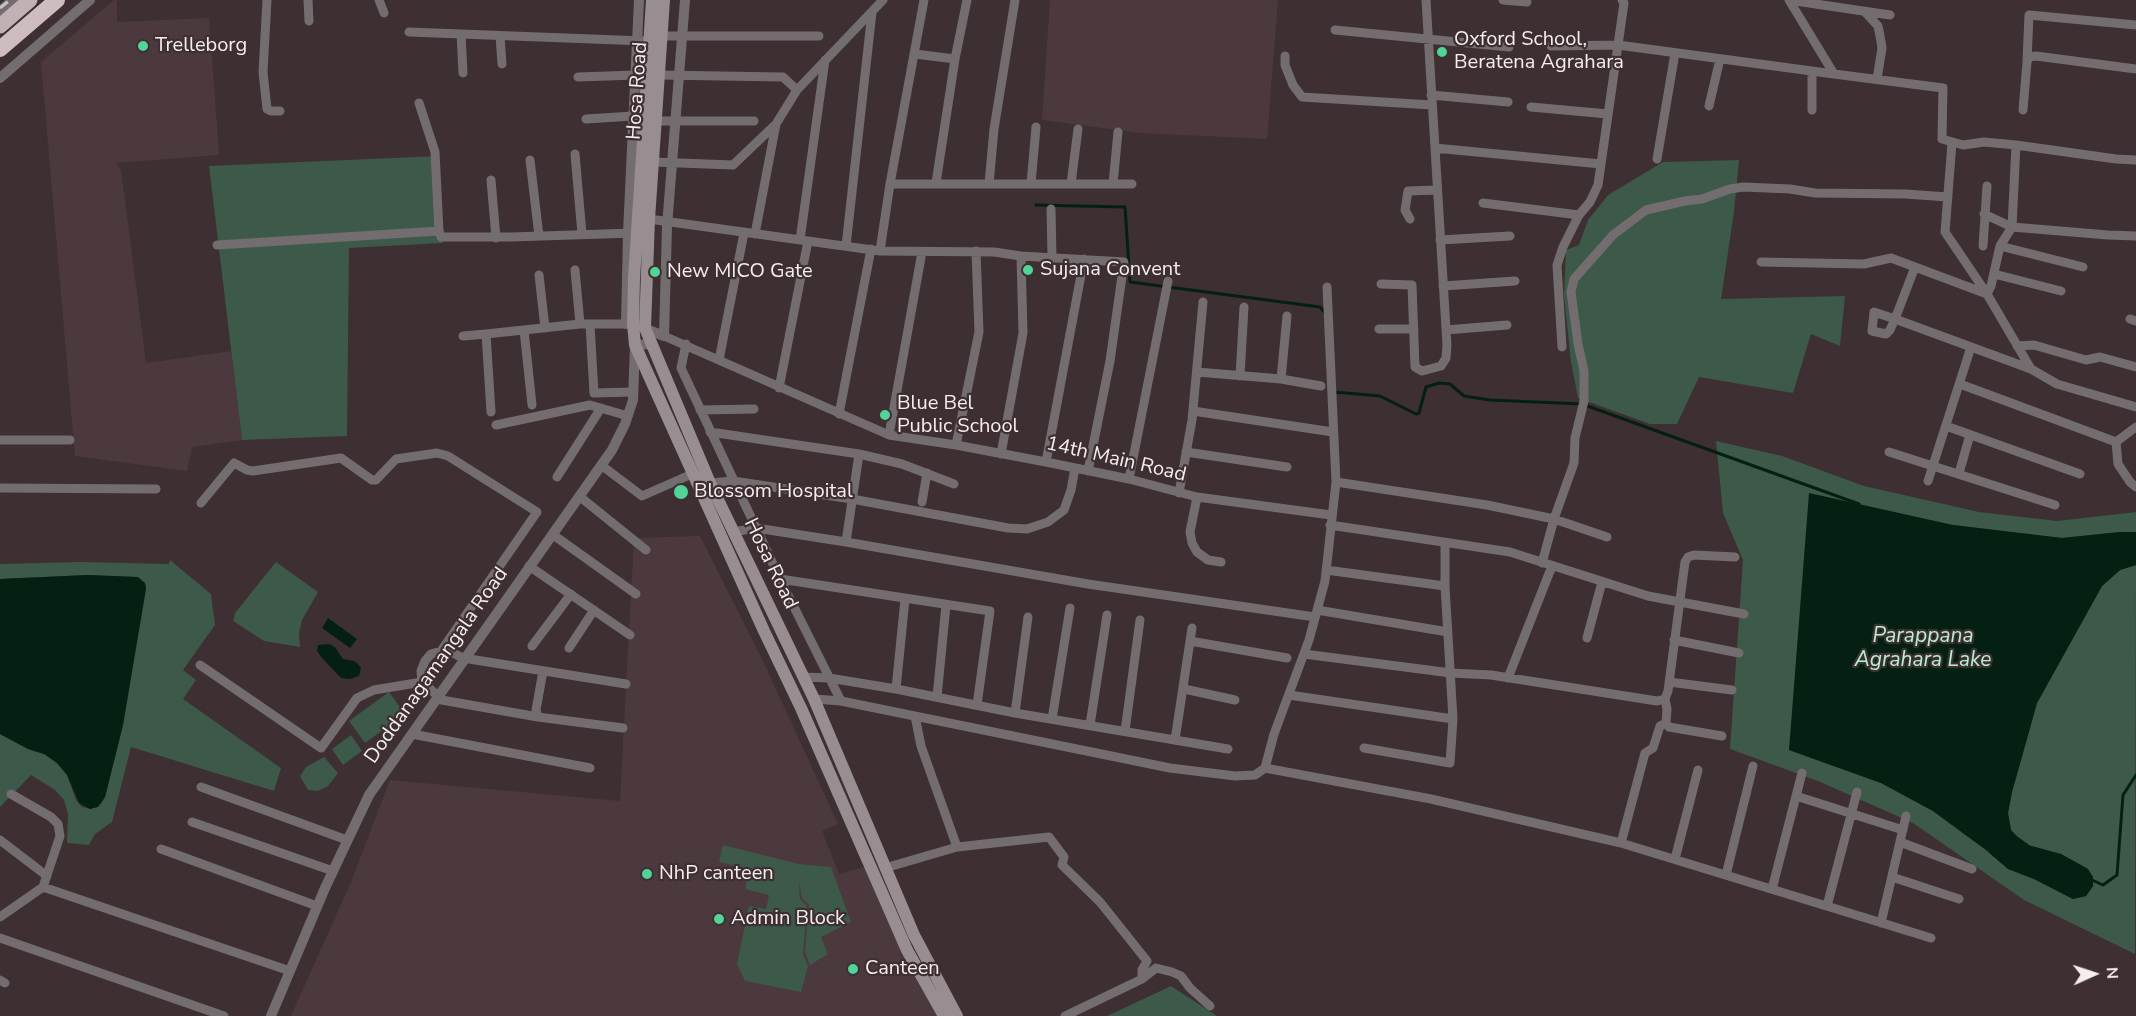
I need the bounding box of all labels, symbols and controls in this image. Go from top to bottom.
place label: Oxford School, Beratena Agrahara [1454,28,1624,75]
place label: Trelleborg [155,34,247,58]
marker: Trelleborg [136,39,150,53]
street label: Hosa Road [623,41,653,141]
marker: Oxford School, Beratena Agrahara [1435,45,1449,59]
place label: Sujana Convent [1040,258,1180,282]
place label: New MICO Gate [667,260,813,284]
marker: Sujana Convent [1021,263,1035,277]
marker: New MICO Gate [648,265,662,279]
place label: Blue Bel Public School [897,392,1018,439]
marker: Blue Bel Public School [878,408,892,422]
street label: 14th Main Road [1044,432,1188,488]
place label: Blossom Hospital [694,480,853,504]
marker: Blossom Hospital [672,483,690,501]
street label: Hosa Road [738,515,802,613]
street label: Doddanagamangala Road [360,563,514,769]
water label: Parappana Agrahara Lake [1855,624,1991,674]
place label: NhP canteen [659,862,774,886]
marker: NhP canteen [640,867,654,881]
place label: Admin Block [731,907,845,931]
marker: Admin Block [712,912,726,926]
north arrow [2064,944,2124,1004]
place label: Canteen [865,957,940,981]
marker: Canteen [846,962,860,976]
text: N [2101,967,2123,980]

